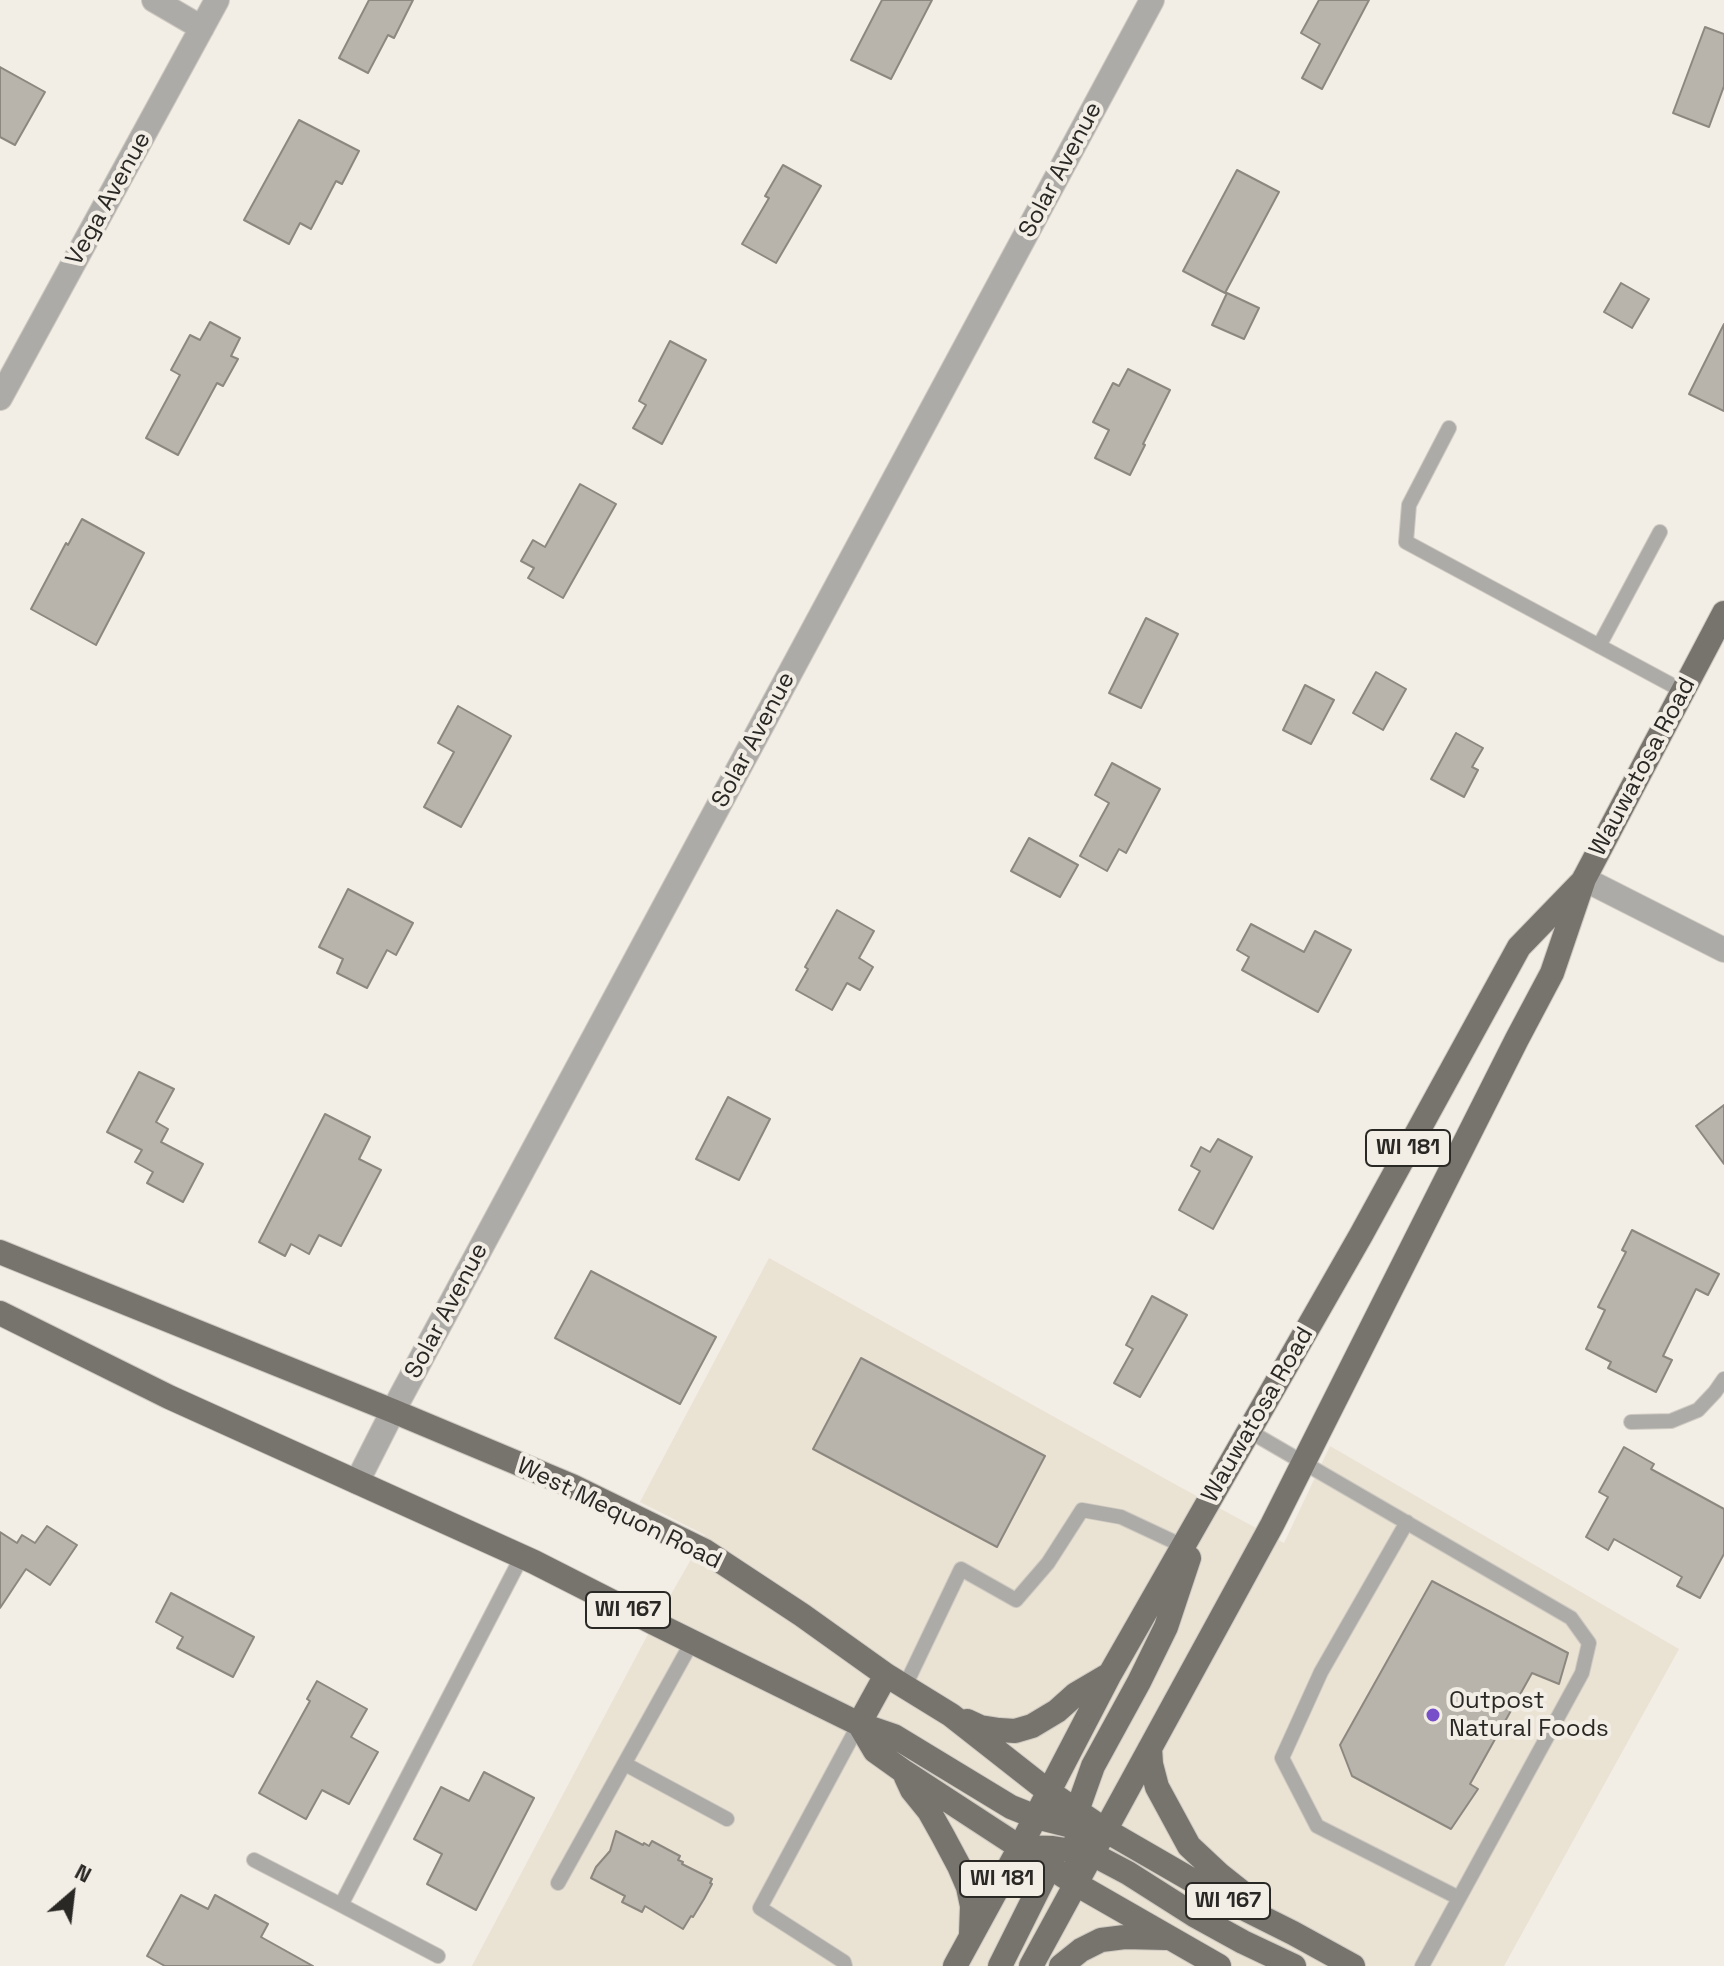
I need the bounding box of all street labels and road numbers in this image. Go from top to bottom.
street label: Solar Avenue [1013,97,1109,243]
street label: Vega Avenue [60,127,158,271]
street label: Solar Avenue [706,667,802,813]
street label: Wauwatosa Road [1584,673,1702,861]
road number: WI 181 [1366,1130,1450,1166]
street label: Solar Avenue [399,1238,495,1384]
street label: Wauwatosa Road [1196,1322,1320,1508]
street label: West Mequon Road [512,1452,726,1576]
road number: WI 167 [586,1592,670,1628]
road number: WI 181 [960,1861,1044,1897]
road number: WI 167 [1186,1883,1270,1919]

